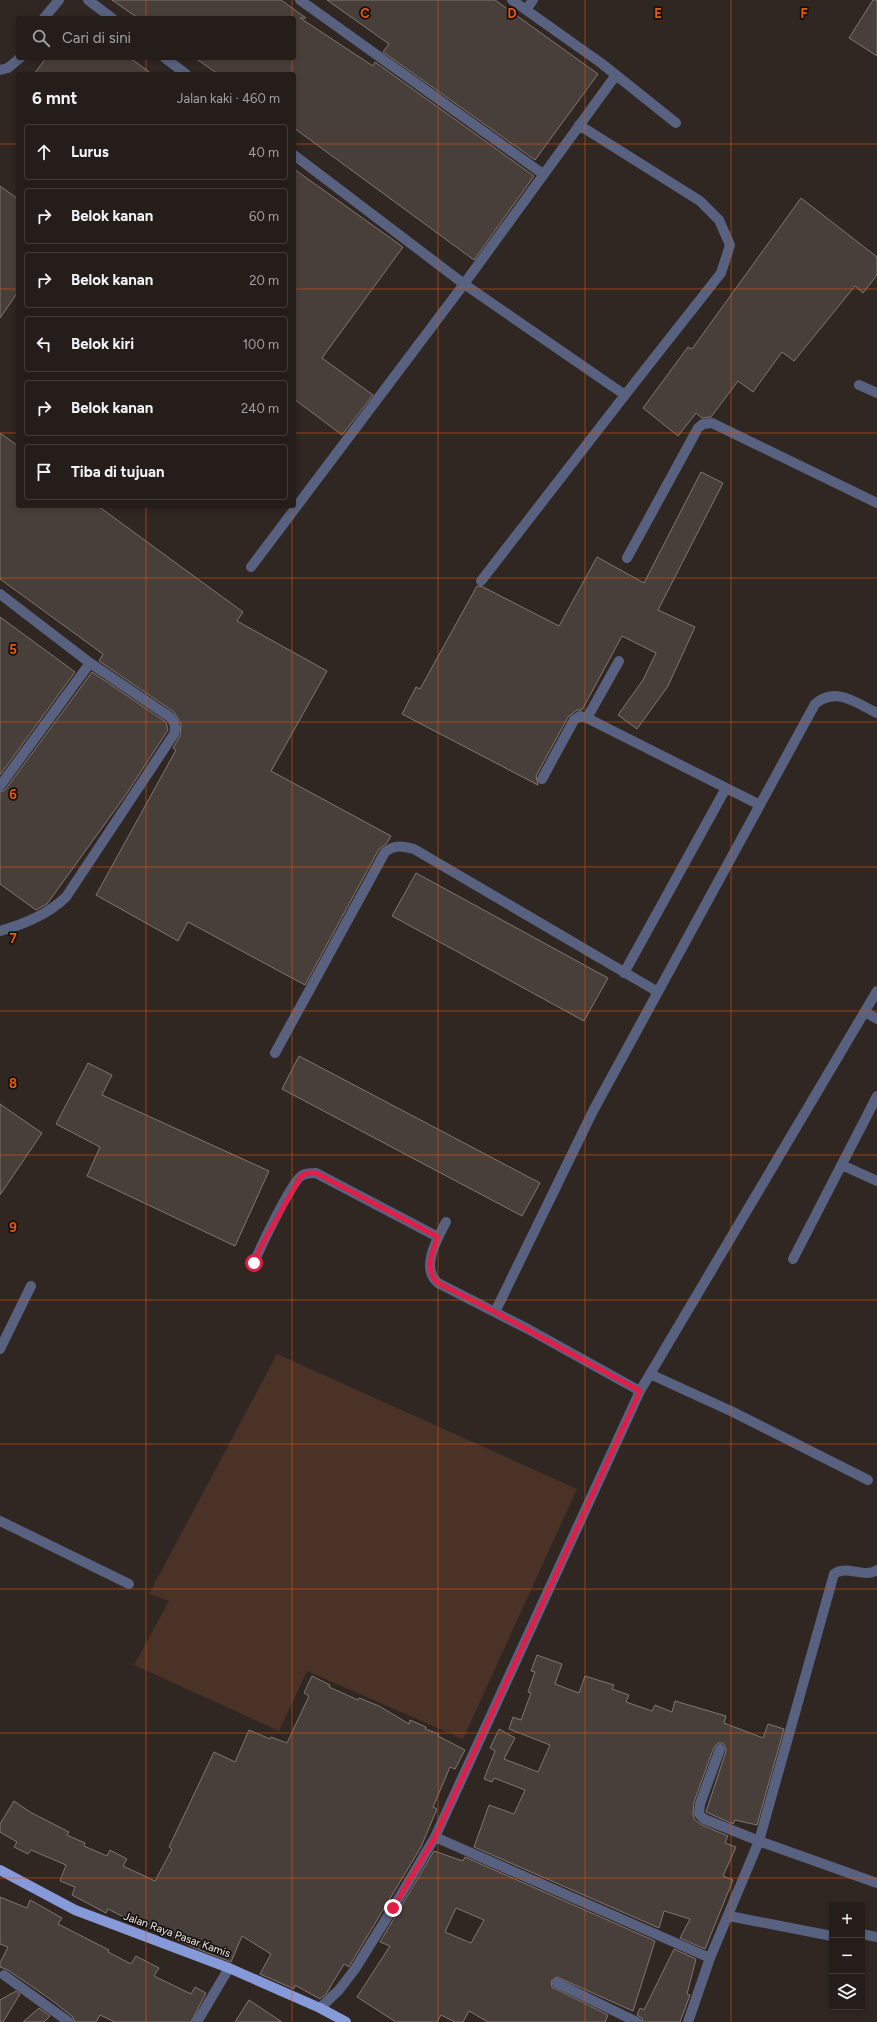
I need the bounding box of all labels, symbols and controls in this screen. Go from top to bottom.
text: C [360,6,370,21]
text: D [507,6,517,21]
text: E [654,6,662,21]
text: F [800,6,808,21]
search box [16,16,296,60]
icon: search [30,27,52,49]
text: Cari di sini [62,29,131,47]
text: 6 mnt [32,88,77,108]
text: Jalan kaki · 460 m [177,91,280,106]
icon: ahead [33,141,55,163]
text: Lurus [71,143,109,161]
text: 40 m [248,145,279,160]
icon: right [33,205,55,227]
text: Belok kanan [71,207,153,225]
text: 60 m [249,209,279,224]
icon: right [33,269,55,291]
text: Belok kanan [71,271,153,289]
text: 20 m [249,273,279,288]
icon: left [33,333,55,355]
text: Belok kiri [71,335,134,353]
text: 100 m [243,337,279,352]
icon: right [33,397,55,419]
text: Belok kanan [71,399,153,417]
text: 240 m [241,401,279,416]
icon: arrive [33,461,55,483]
text: Tiba di tujuan [71,463,165,481]
text: 5 [9,642,17,657]
text: 6 [9,787,17,802]
text: 7 [9,931,17,946]
text: 8 [9,1076,17,1091]
text: 9 [9,1220,17,1235]
route start [245,1254,263,1272]
route end [384,1899,402,1917]
map controls [829,1902,865,2010]
button: + [829,1902,865,1938]
street label: Jalan Raya Pasar Kamis [122,1910,232,1960]
button: − [829,1938,865,1974]
button: layers [829,1974,865,2010]

